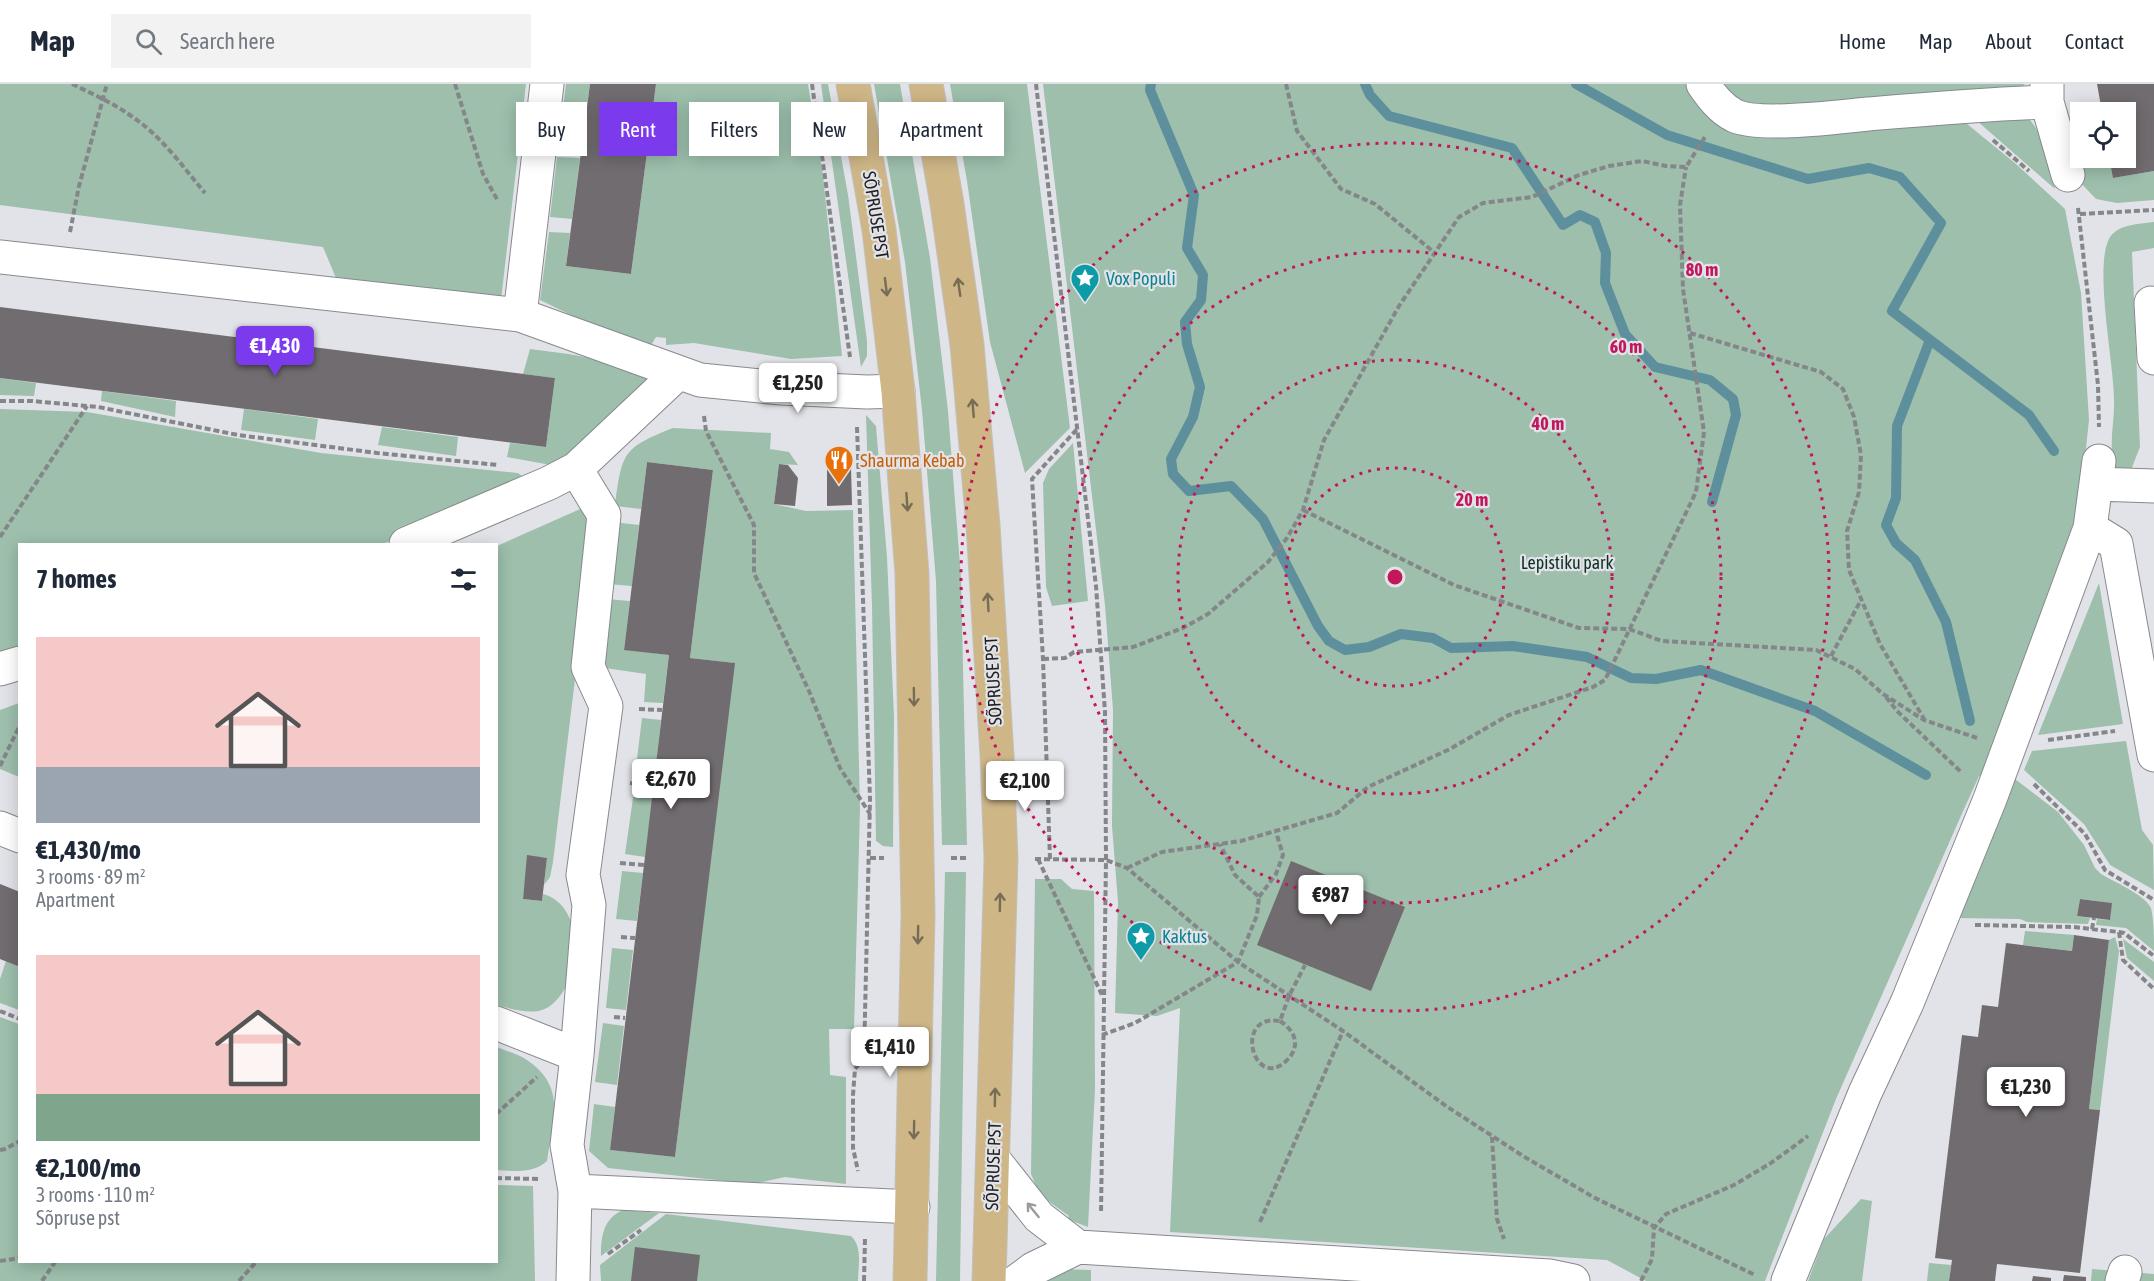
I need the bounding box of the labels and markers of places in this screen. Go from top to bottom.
place icon: Vox Populi [1069,262,1101,304]
place label: Vox Populi [1106,268,1176,289]
pin: €1,430 [226,326,324,377]
pin: €1,250 [749,363,847,414]
restaurant icon: Shaurma Kebab [823,444,855,486]
place label: Shaurma Kebab [860,450,965,471]
centre of rings [1385,567,1405,587]
pin: €2,670 [622,759,720,810]
pin: €2,100 [976,761,1074,812]
pin: €987 [1295,875,1367,926]
place icon: Kaktus [1125,920,1157,962]
place label: Kaktus [1162,926,1207,947]
pin: €1,410 [841,1027,939,1078]
pin: €1,230 [1977,1067,2075,1118]

